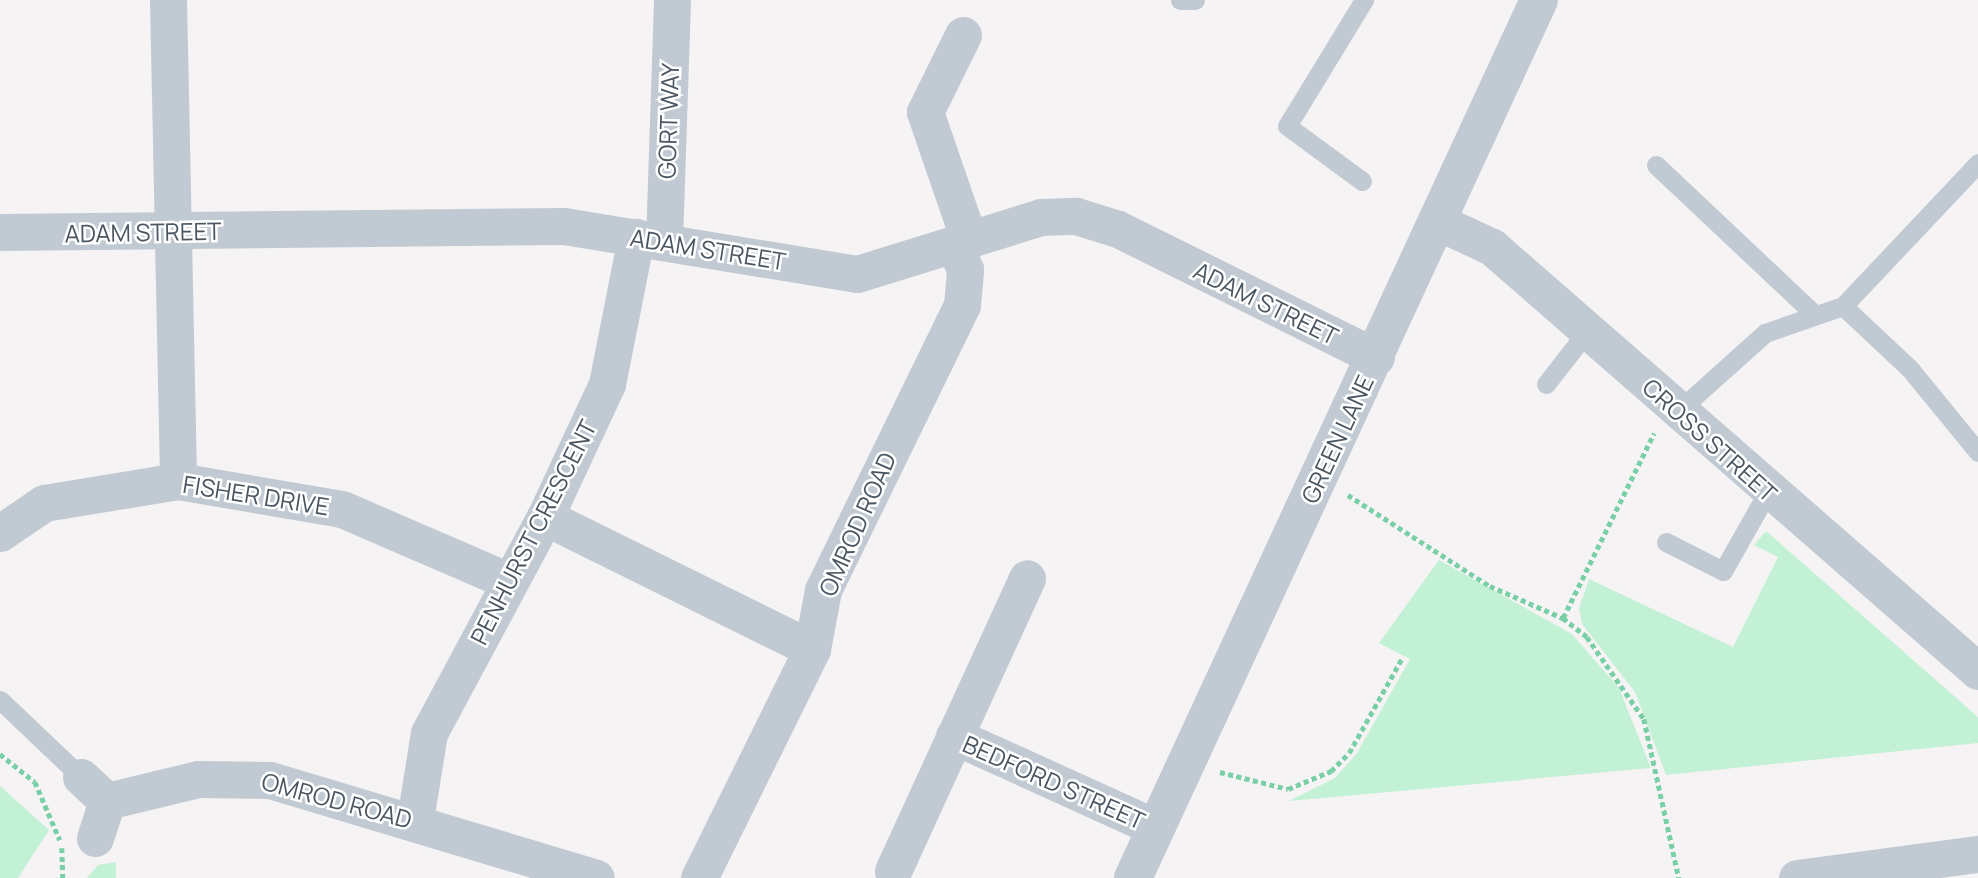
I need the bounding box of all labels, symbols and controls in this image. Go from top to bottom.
street label: GORT WAY [652,62,684,180]
street label: ADAM STREET [64,216,222,248]
street label: ADAM STREET [628,223,788,275]
street label: ADAM STREET [1189,256,1343,350]
street label: GREEN LANE [1295,370,1379,508]
street label: CROSS STREET [1637,372,1783,508]
street label: PENHURST CRESCENT [464,415,602,649]
street label: OMROD ROAD [812,448,902,600]
street label: FISHER DRIVE [181,469,331,521]
street label: BEDFORD STREET [959,729,1149,835]
street label: OMROD ROAD [259,766,415,834]

